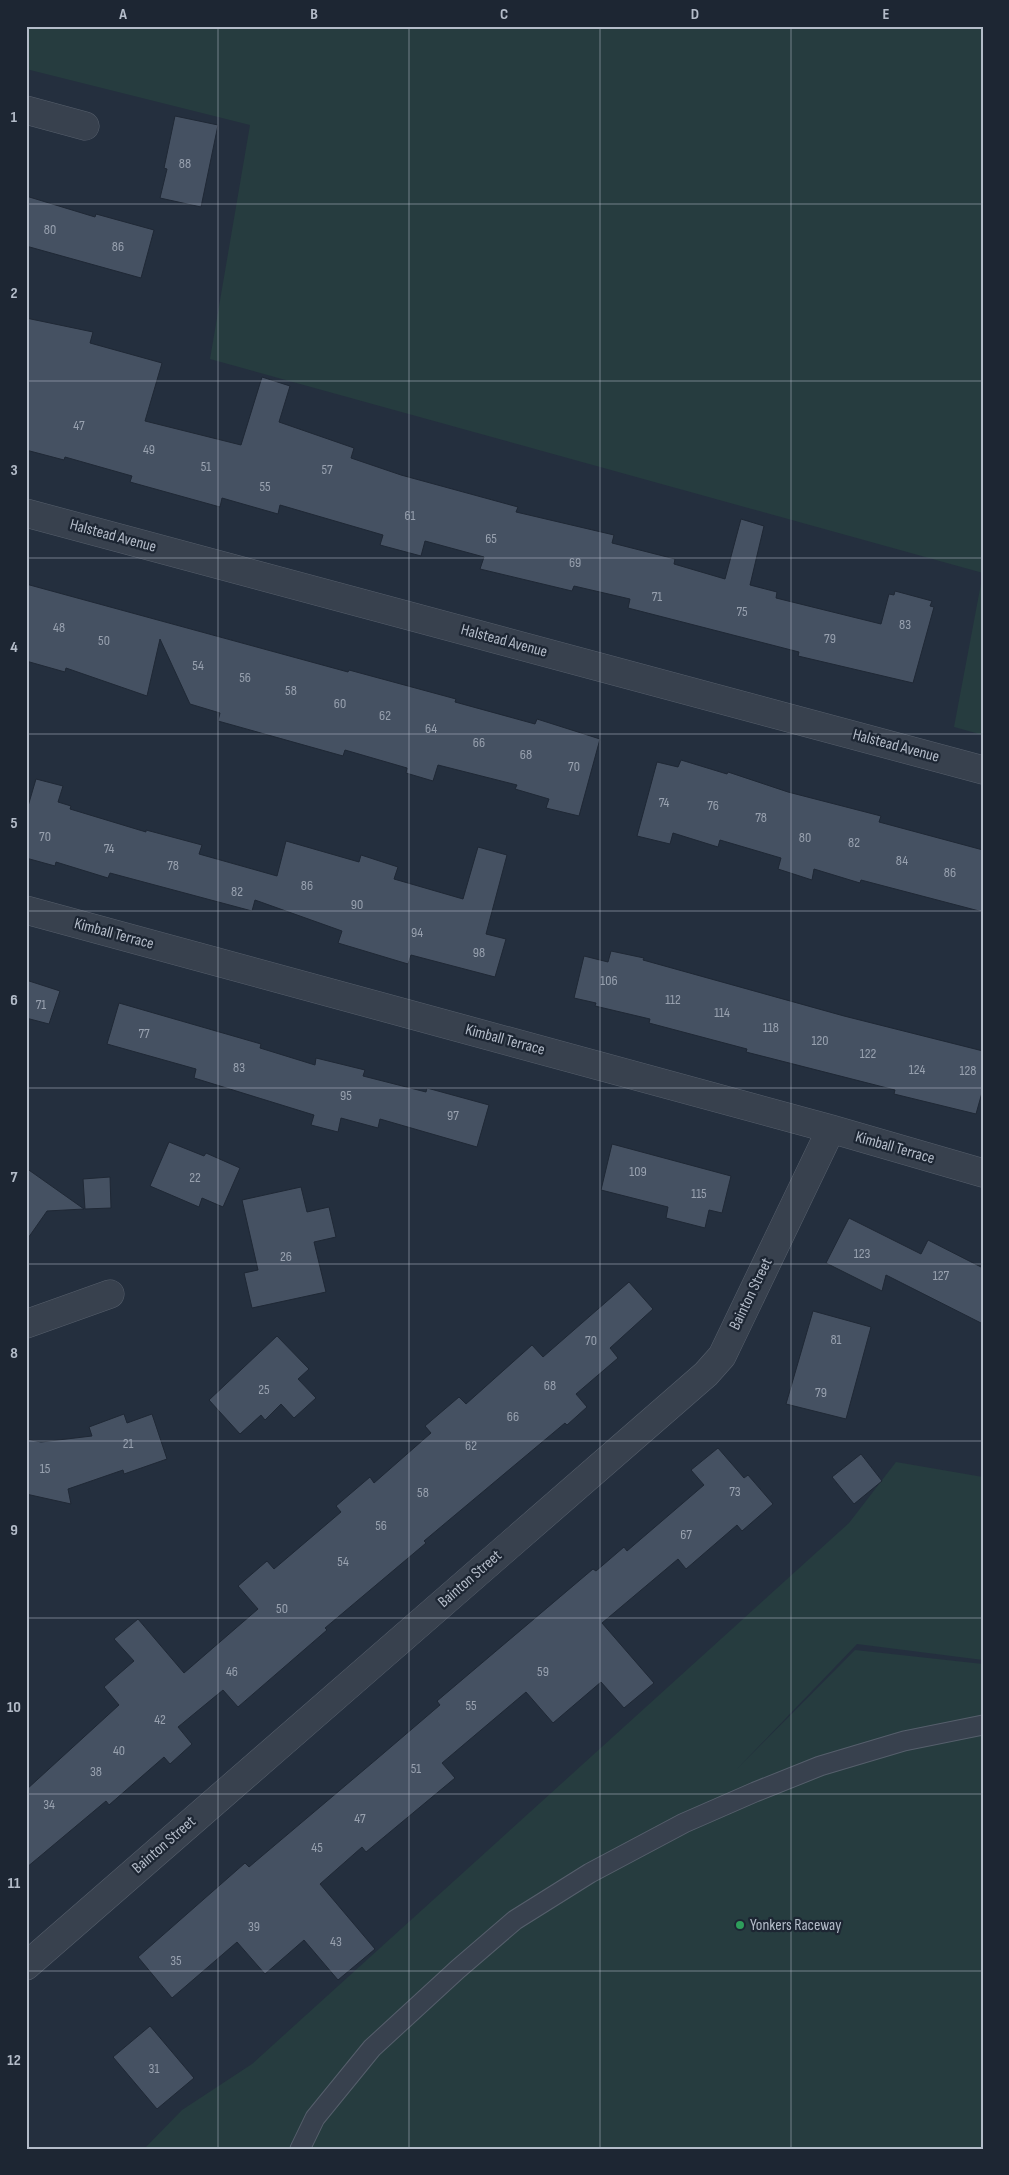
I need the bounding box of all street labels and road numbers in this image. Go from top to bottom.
street label: Halstead Avenue [68,515,158,557]
street label: Halstead Avenue [459,620,549,662]
street label: Halstead Avenue [851,725,941,767]
street label: Kimball Terrace [72,914,156,954]
street label: Kimball Terrace [463,1020,547,1060]
street label: Kimball Terrace [853,1128,937,1168]
street label: Bainton Street [725,1255,777,1333]
street label: Bainton Street [434,1546,506,1612]
street label: Bainton Street [128,1812,200,1878]

